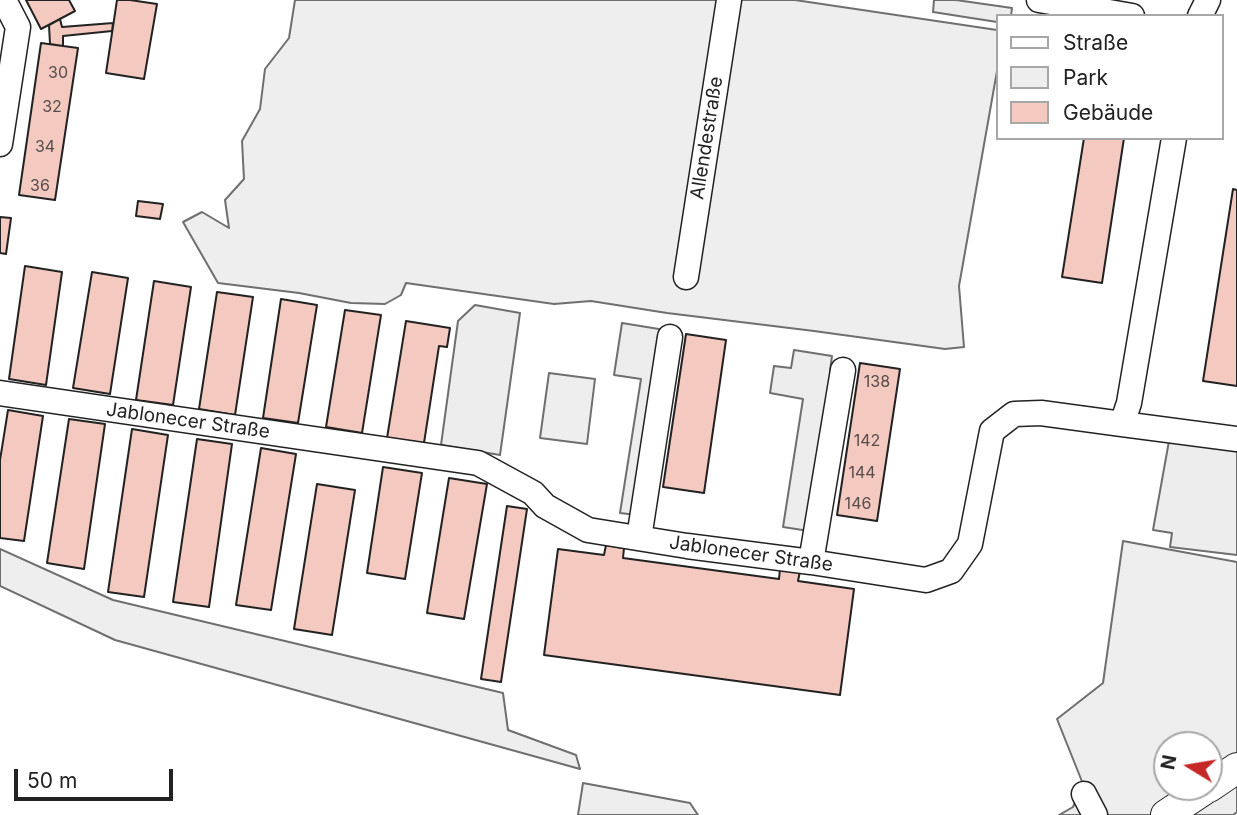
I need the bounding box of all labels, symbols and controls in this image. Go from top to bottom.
legend [996,14,1223,140]
text: Straße [1063,30,1128,55]
house number: 30 [48,63,68,83]
text: Park [1063,65,1108,90]
street label: Allendestraße [686,75,728,201]
house number: 32 [42,97,62,117]
text: Gebäude [1063,100,1153,125]
house number: 34 [35,137,55,157]
house number: 36 [30,176,50,196]
house number: 138 [864,372,890,392]
street label: Jablonecer Straße [105,398,271,444]
house number: 142 [854,431,880,451]
house number: 144 [848,463,876,483]
house number: 146 [845,494,871,514]
street label: Jablonecer Straße [668,531,834,577]
north arrow [1153,731,1223,801]
text: N [1156,753,1182,772]
scale bar [18,756,177,800]
text: 50 m [27,768,77,793]

